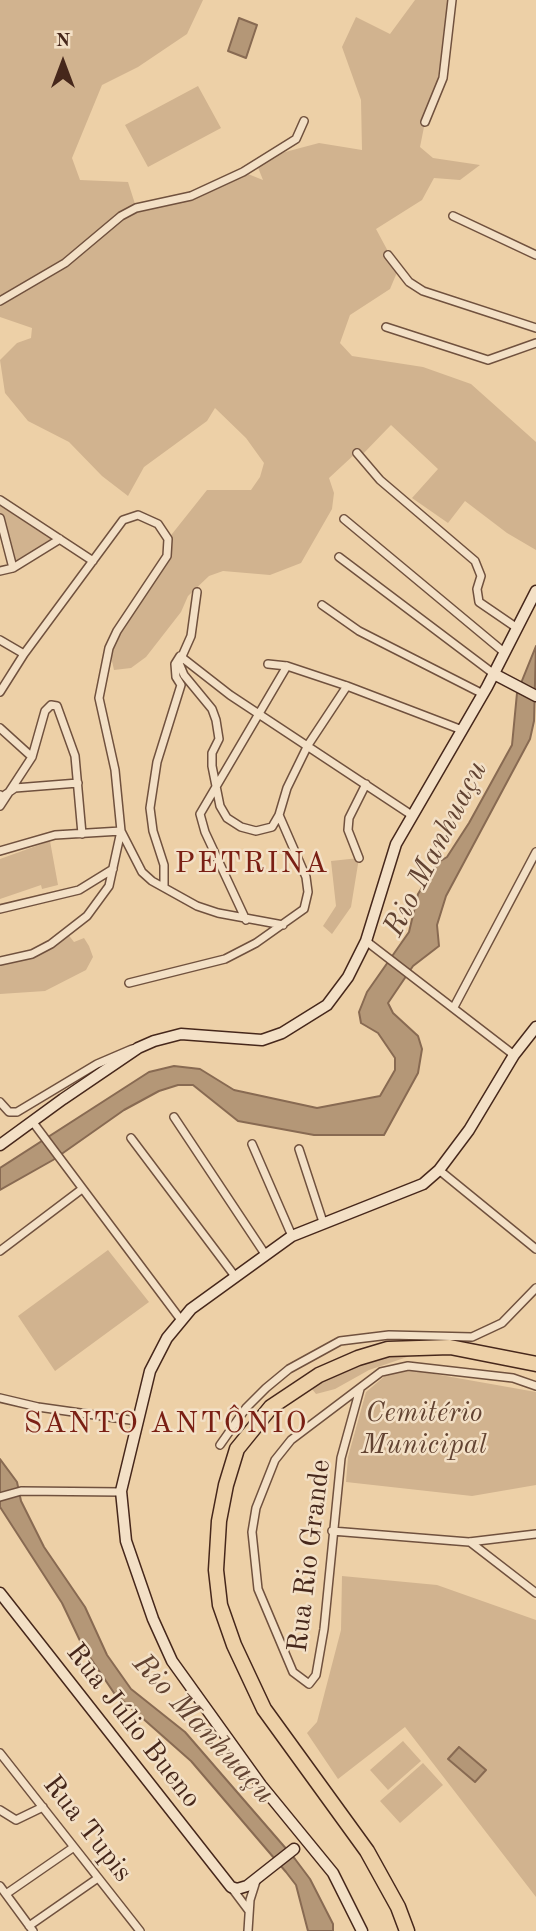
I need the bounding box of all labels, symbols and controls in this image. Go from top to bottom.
north arrow [28,28,98,98]
text: N [56,32,70,51]
water label: Rio Manhuaçu [376,755,496,943]
district label: PETRINA [175,846,329,882]
park label: Cemitério Municipal [361,1397,487,1463]
district label: SANTO ANTÔNIO [25,1406,307,1442]
street label: Rua Rio Grande [281,1458,339,1654]
street label: Rua Júlio Bueno [58,1637,208,1815]
water label: Rio Manhuaçu [124,1646,282,1812]
street label: Rua Tupis [35,1769,139,1889]

